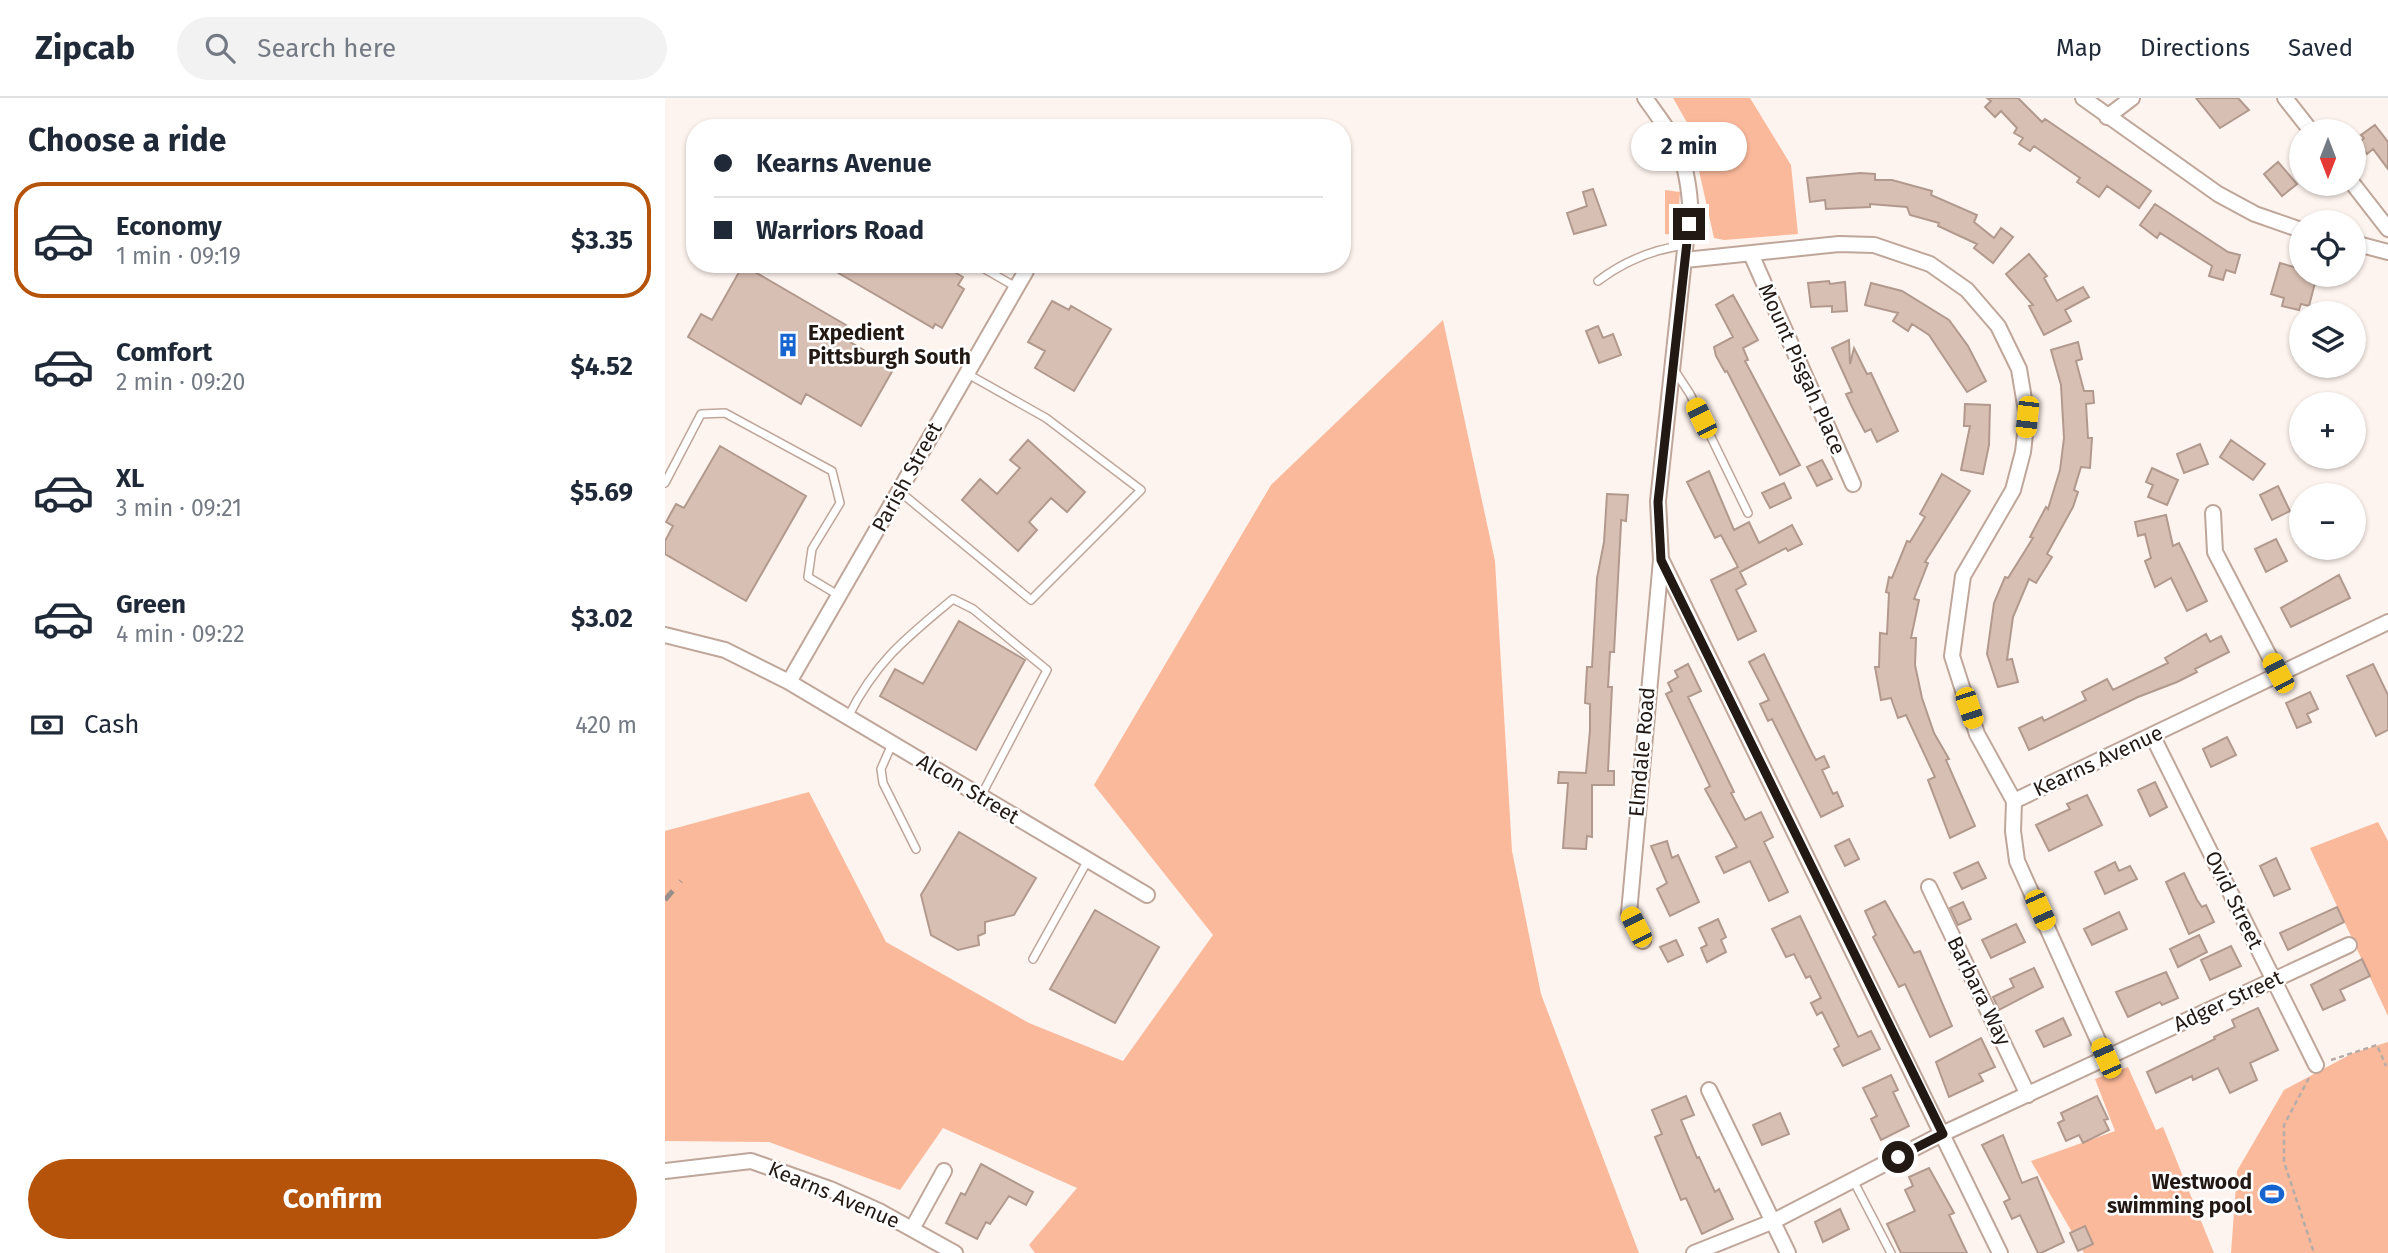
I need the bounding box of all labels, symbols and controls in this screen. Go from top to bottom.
search box [177,17,667,80]
text: Zipcab [35,28,135,68]
icon: search [201,29,239,67]
text: Search here [257,33,396,64]
text: Map [2056,34,2102,62]
text: Directions [2140,34,2250,62]
text: Saved [2288,34,2353,62]
north arrow [2289,119,2366,196]
map controls [2289,119,2366,560]
text: Choose a ride [28,121,226,159]
callout: 2 min [1631,122,1747,172]
text: 2 min [1661,132,1717,160]
text: Kearns Avenue [756,148,932,179]
route end [1673,208,1705,240]
icon: car [32,209,95,272]
button: locate [2289,210,2366,287]
text: Economy [116,211,222,242]
text: Warriors Road [756,215,924,246]
text: $3.35 [571,225,633,256]
text: 1 min · 09:19 [116,242,241,270]
street label: Mount Pisgah Place [1753,279,1851,459]
button: layers [2289,301,2366,378]
place label: Expedient Pittsburgh South [808,320,971,370]
building icon: Expedient Pittsburgh South [774,331,802,359]
icon: car [32,335,95,398]
text: Comfort [116,337,212,368]
text: $4.52 [571,351,633,382]
text: 2 min · 09:20 [116,368,245,396]
button: + [2289,392,2366,469]
car [1683,395,1720,441]
car [2015,395,2040,439]
street label: Parish Street [866,417,948,536]
icon: car [32,461,95,524]
text: XL [116,463,144,494]
text: $5.69 [570,477,633,508]
button: − [2289,483,2366,560]
text: 3 min · 09:21 [116,494,242,522]
icon: car [32,587,95,650]
text: Green [116,589,186,620]
text: $3.02 [571,603,633,634]
text: 4 min · 09:22 [116,620,245,648]
car [2259,650,2298,696]
car [1953,685,1986,731]
street label: Elmdale Road [1623,686,1661,818]
icon: cash [28,706,66,744]
text: Cash [84,709,140,740]
text: 420 m [575,711,637,739]
street label: Kearns Avenue [2029,720,2167,802]
street label: Alcon Street [912,748,1024,830]
street label: Ovid Street [2199,847,2269,954]
car [2022,887,2059,933]
car [1618,904,1655,950]
street label: Barbara Way [1941,932,2017,1051]
street label: Adger Street [2169,964,2287,1038]
car [2088,1035,2125,1081]
route start [1882,1141,1914,1173]
street label: Kearns Avenue [764,1156,904,1234]
button: Confirm [28,1159,637,1239]
place label: Westwood swimming pool [2107,1169,2253,1219]
sports icon: Westwood swimming pool [2258,1180,2286,1208]

